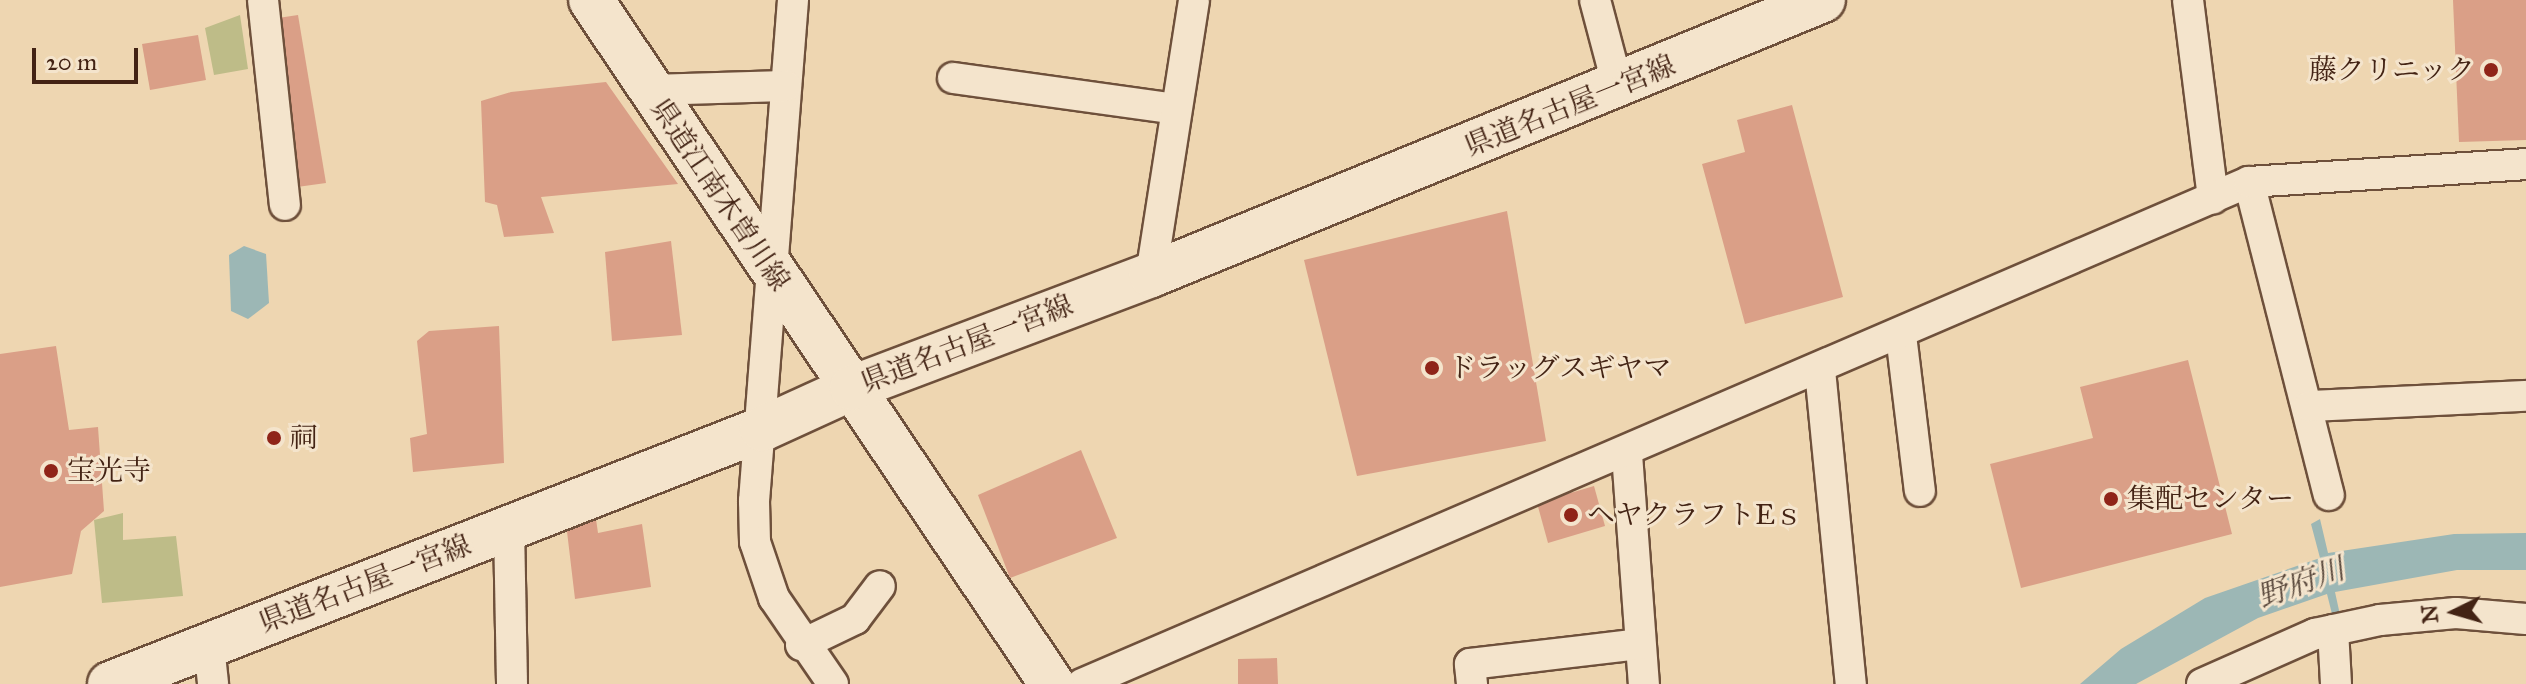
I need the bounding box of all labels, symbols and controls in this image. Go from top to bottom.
scale bar [36,32,142,82]
text: 20 m [46,47,97,77]
street label: 県道名古屋一宮線 [1460,48,1680,164]
place label: 藤クリニック [2307,53,2475,87]
marker: 藤クリニック [2482,61,2500,79]
street label: 県道江南木曽川線 [643,93,797,297]
street label: 県道名古屋一宮線 [856,288,1078,400]
place label: ドラッグスギヤマ [1448,351,1672,385]
marker: ドラッグスギヤマ [1423,359,1441,377]
place label: 祠 [290,421,318,455]
marker: 祠 [265,429,283,447]
place label: 宝光寺 [67,454,151,488]
marker: 宝光寺 [42,462,60,480]
place label: 集配センター [2127,482,2295,516]
marker: 集配センター [2102,490,2120,508]
place label: ヘヤクラフトEｓ [1587,498,1803,532]
marker: ヘヤクラフトEｓ [1562,506,1580,524]
street label: 県道名古屋一宮線 [254,528,476,640]
water label: 野府川 [2253,551,2349,615]
north arrow [2414,572,2494,652]
text: N [2415,604,2444,625]

